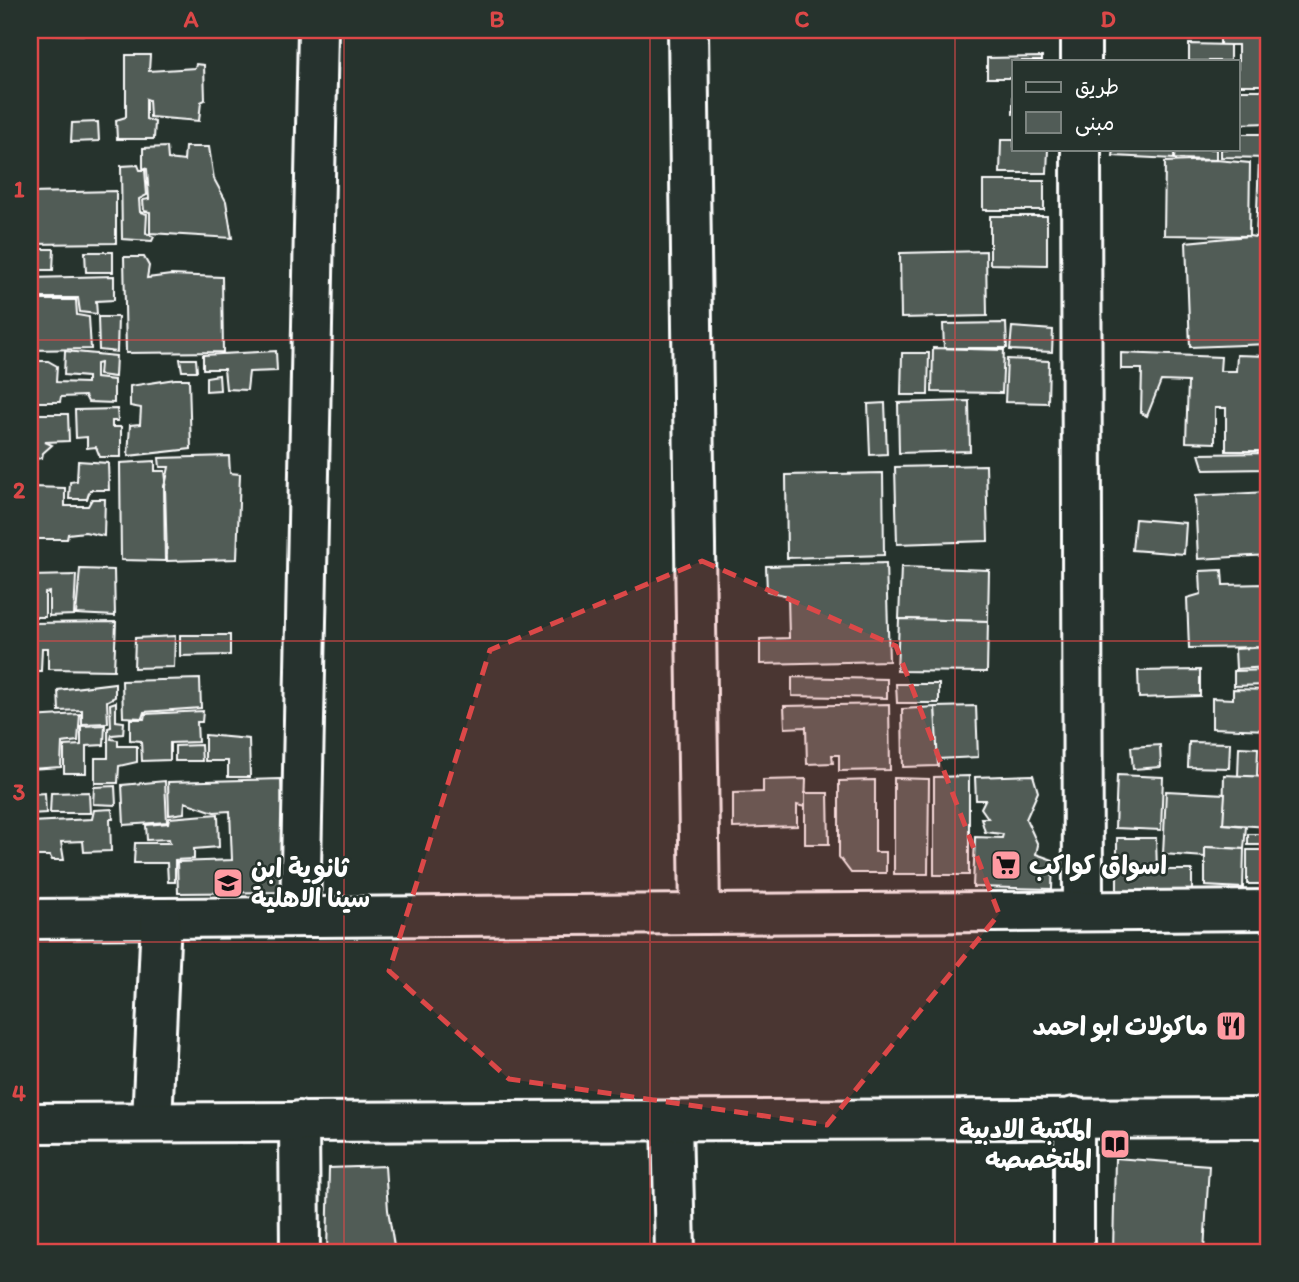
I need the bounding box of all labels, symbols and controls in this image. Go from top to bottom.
text: A [183,5,199,33]
text: B [490,5,505,33]
text: C [795,5,810,33]
text: D [1100,5,1116,33]
legend [1012,60,1240,150]
text: طريق [1075,74,1119,99]
text: مبنى [1075,110,1114,137]
text: 1 [14,175,25,203]
text: 2 [13,476,26,504]
text: 3 [13,778,26,806]
supermarket icon: اسواق كواكب [989,848,1023,882]
place label: اسواق كواكب [1029,849,1167,882]
place label: ثانوية ابن سينا الاهلية [251,852,370,914]
school or university icon: ثانوية ابن سينا الاهلية [211,866,245,900]
restaurant icon: ماكولات ابو احمد [1214,1009,1248,1043]
place label: ماكولات ابو احمد [1032,1010,1208,1043]
text: 4 [12,1079,26,1107]
place label: المكتبة الادبية المتخصصه [959,1113,1092,1175]
library icon: المكتبة الادبية المتخصصه [1098,1127,1132,1161]

